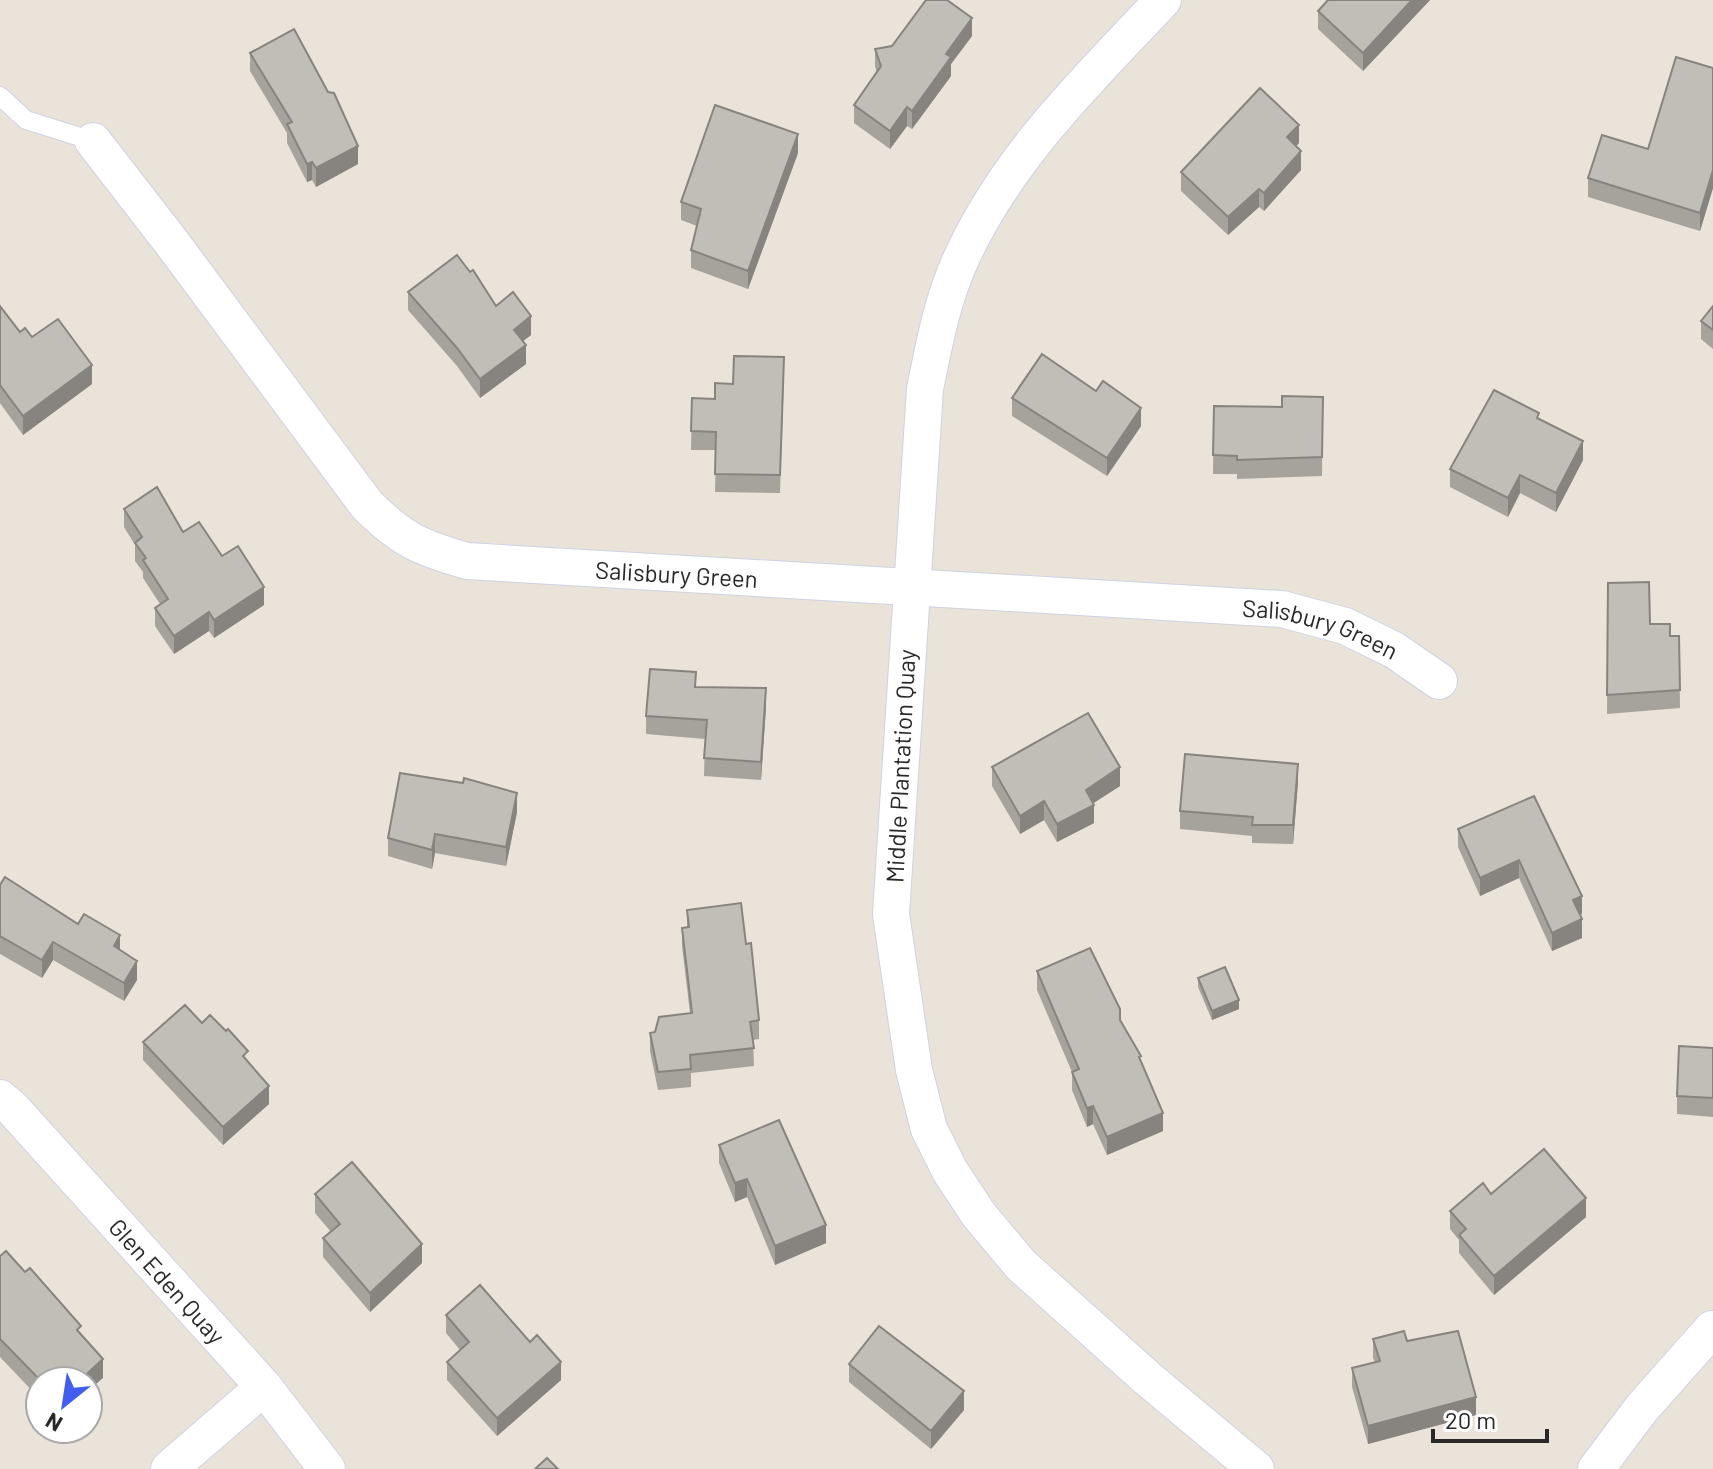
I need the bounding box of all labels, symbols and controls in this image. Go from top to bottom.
street label: Salisbury Green [595,554,759,593]
street label: Salisbury Green [1241,592,1403,664]
street label: Middle Plantation Quay [879,648,921,884]
street label: Glen Eden Quay [104,1212,232,1349]
north arrow [24,1365,104,1445]
scale bar [1433,1393,1547,1443]
text: 20 m [1445,1405,1496,1434]
text: N [41,1408,66,1438]

